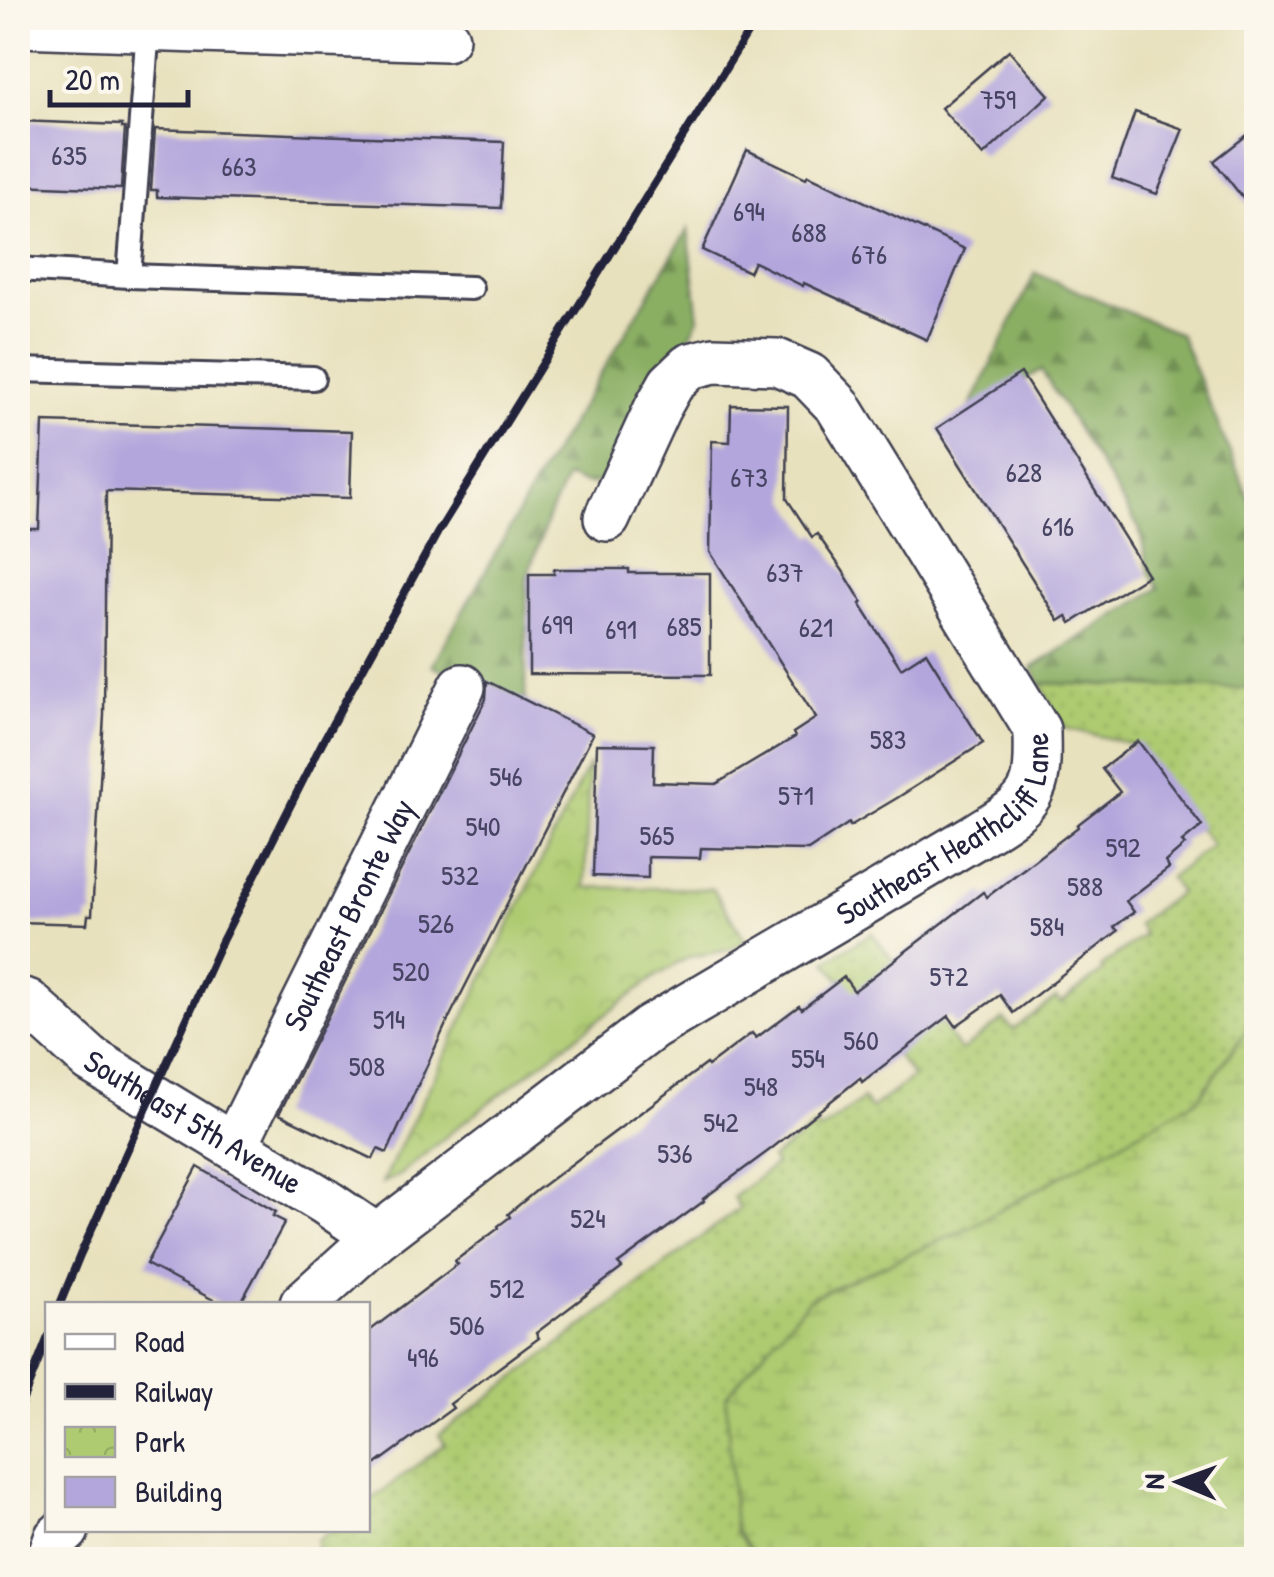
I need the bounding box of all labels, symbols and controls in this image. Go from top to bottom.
scale bar [50,45,188,107]
text: 20 m [65,59,120,99]
house number: 759 [980,80,1016,118]
house number: 635 [51,136,87,174]
house number: 663 [222,147,256,185]
house number: 694 [733,192,765,230]
house number: 688 [791,213,827,251]
house number: 676 [851,235,887,273]
house number: 628 [1006,453,1042,491]
house number: 673 [730,458,768,496]
house number: 616 [1042,507,1074,545]
house number: 637 [766,553,804,591]
house number: 699 [541,605,573,643]
house number: 685 [666,607,702,645]
house number: 621 [799,608,833,646]
house number: 691 [605,610,637,648]
house number: 583 [870,720,906,758]
street label: Southeast Heathcliff Lane [828,732,1058,935]
house number: 546 [489,757,523,795]
house number: 571 [778,776,814,814]
street label: Southeast Bronte Way [273,791,424,1038]
house number: 540 [466,807,500,845]
house number: 565 [640,816,675,854]
house number: 592 [1105,828,1141,866]
house number: 532 [441,856,479,894]
house number: 588 [1067,867,1103,905]
house number: 526 [418,904,454,942]
house number: 584 [1030,907,1064,945]
house number: 520 [392,952,430,990]
house number: 572 [930,957,968,995]
house number: 514 [373,1000,405,1038]
house number: 560 [843,1021,879,1059]
street label: Southeast 5th Avenue [76,1039,311,1204]
house number: 554 [791,1039,825,1077]
house number: 508 [349,1047,385,1085]
house number: 548 [744,1067,778,1105]
house number: 542 [703,1103,739,1141]
house number: 536 [657,1134,693,1172]
house number: 524 [570,1199,606,1237]
house number: 512 [489,1269,525,1307]
legend [45,1302,370,1532]
house number: 506 [449,1306,485,1344]
text: Road [135,1321,184,1361]
house number: 496 [407,1338,439,1376]
text: Railway [135,1371,213,1411]
text: Park [135,1421,185,1461]
north arrow [1129,1432,1229,1532]
text: Building [135,1471,222,1511]
text: N [1135,1474,1173,1489]

